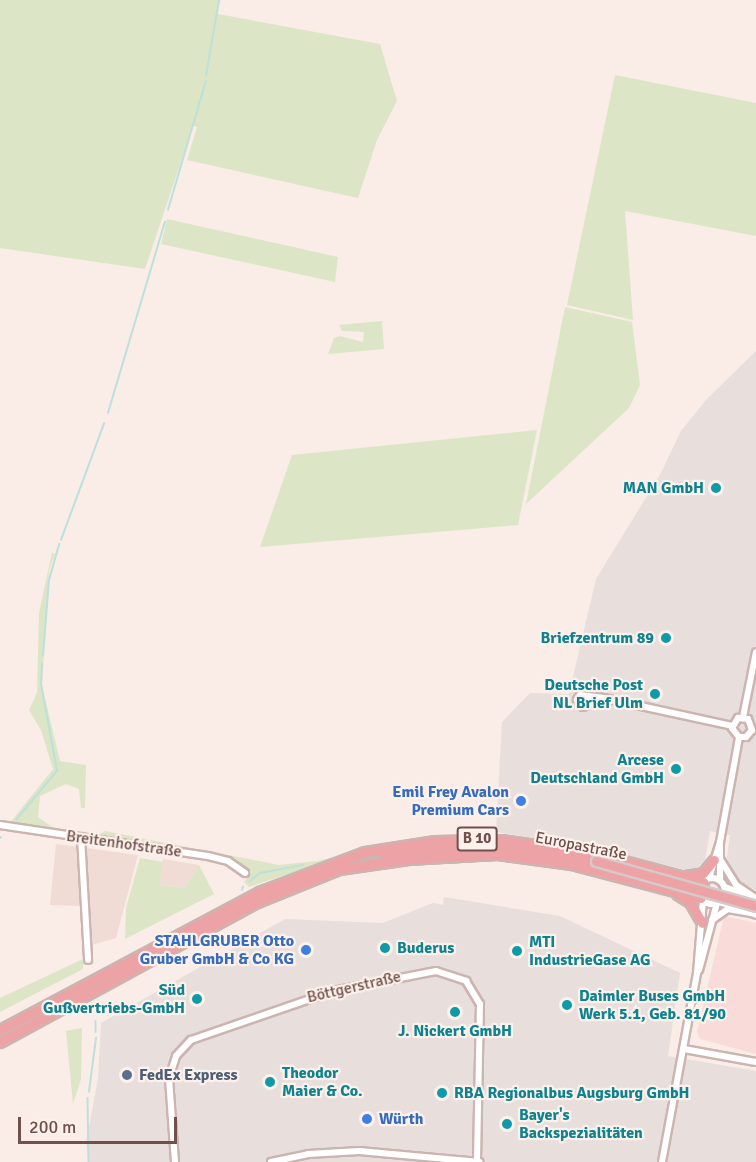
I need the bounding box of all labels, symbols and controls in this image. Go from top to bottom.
place label: MAN GmbH [623,478,704,498]
marker: MAN GmbH [709,481,723,495]
place label: Briefzentrum 89 [540,628,654,648]
marker: Briefzentrum 89 [659,631,673,645]
place label: Deutsche Post NL Brief Ulm [544,675,643,713]
marker: Deutsche Post NL Brief Ulm [648,687,662,701]
place label: Arcese Deutschland GmbH [530,750,664,788]
marker: Arcese Deutschland GmbH [669,762,683,776]
place label: Emil Frey Avalon Premium Cars [392,782,509,820]
marker: Emil Frey Avalon Premium Cars [514,794,528,808]
street label: Breitenhofstraße [65,826,183,862]
road number: B 10 [456,827,498,851]
street label: Europastraße [534,828,628,864]
place label: STAHLGRUBER Otto Gruber GmbH & Co KG [140,931,294,969]
place label: MTI IndustrieGase AG [529,932,650,970]
place label: Buderus [397,938,454,958]
marker: Buderus [378,941,392,955]
marker: STAHLGRUBER Otto Gruber GmbH & Co KG [299,943,313,957]
marker: MTI IndustrieGase AG [510,944,524,958]
street label: Böttgerstraße [305,967,403,1007]
place label: Süd Gußvertriebs-GmbH [43,980,185,1018]
place label: Daimler Buses GmbH Werk 5.1, Geb. 81/90 [579,986,726,1024]
marker: Süd Gußvertriebs-GmbH [190,992,204,1006]
marker: Daimler Buses GmbH Werk 5.1, Geb. 81/90 [560,998,574,1012]
marker: J. Nickert GmbH [448,1005,462,1019]
place label: J. Nickert GmbH [398,1021,512,1041]
place label: Theodor Maier & Co. [282,1063,363,1101]
place label: FedEx Express [139,1065,238,1085]
marker: FedEx Express [120,1068,134,1082]
marker: Theodor Maier & Co. [263,1075,277,1089]
place label: RBA Regionalbus Augsburg GmbH [454,1083,690,1103]
marker: RBA Regionalbus Augsburg GmbH [435,1086,449,1100]
scale bar [21,1105,180,1143]
place label: Bayer's Backspezialitäten [519,1105,643,1143]
place label: Würth [379,1109,423,1129]
marker: Würth [360,1112,374,1126]
text: 200 m [29,1116,76,1138]
marker: Bayer's Backspezialitäten [500,1117,514,1131]

